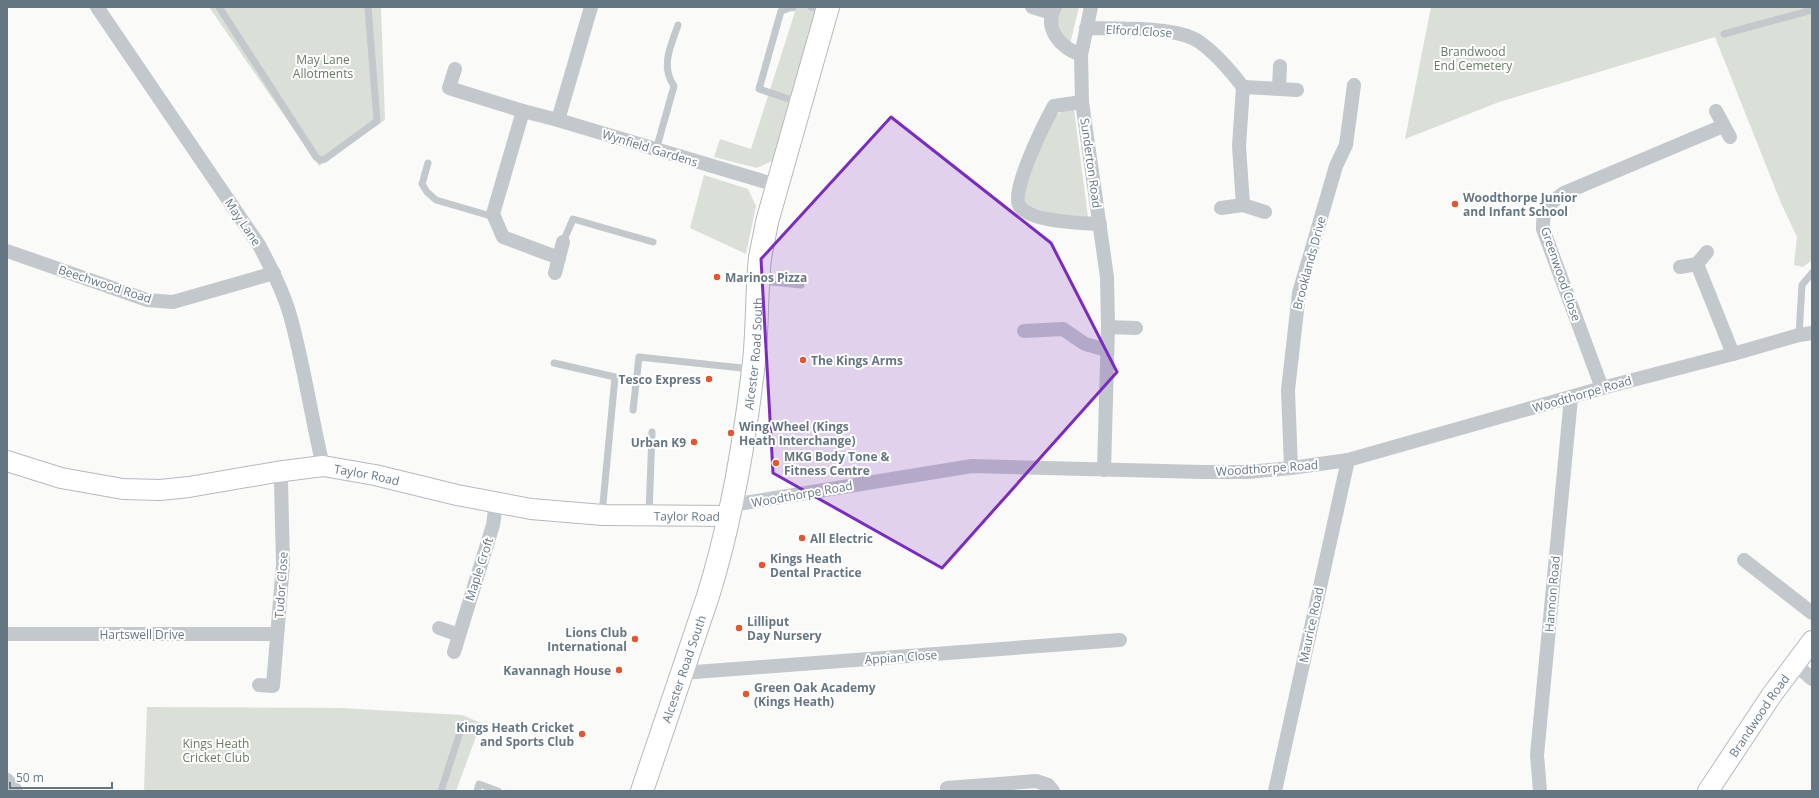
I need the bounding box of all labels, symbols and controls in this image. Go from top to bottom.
street label: Elford Close [1105,21,1173,41]
park label: Brandwood End Cemetery [1434,43,1513,74]
park label: May Lane Allotments [293,51,353,82]
street label: Sunderton Road [1076,117,1106,209]
street label: Wynfield Gardens [600,125,700,171]
place label: Woodthorpe Junior and Infant School [1463,189,1578,220]
street label: May Lane [221,195,265,249]
marker: Woodthorpe Junior and Infant School [1450,199,1460,209]
street label: Brooklands Drive [1288,214,1330,312]
street label: Greenwood Close [1537,224,1585,324]
street label: Beechwood Road [56,261,154,307]
place label: Marinos Pizza [725,269,807,286]
marker: Marinos Pizza [712,272,722,282]
street label: Alcester Road South [740,297,766,411]
place label: The Kings Arms [811,352,903,369]
marker: The Kings Arms [798,355,808,365]
place label: Tesco Express [619,371,701,388]
street label: Woodthorpe Road [1530,372,1634,416]
marker: Tesco Express [704,374,714,384]
place label: Wing Wheel (Kings Heath Interchange) [739,418,855,449]
marker: Wing Wheel (Kings Heath Interchange) [726,428,736,438]
place label: Urban K9 [631,434,686,451]
marker: Urban K9 [689,437,699,447]
place label: MKG Body Tone & Fitness Centre [784,448,890,479]
street label: Woodthorpe Road [1215,456,1319,480]
marker: MKG Body Tone & Fitness Centre [771,458,781,468]
street label: Taylor Road [333,460,401,489]
street label: Woodthorpe Road [750,477,854,511]
street label: Taylor Road [654,507,720,524]
place label: All Electric [810,530,873,547]
marker: All Electric [797,533,807,543]
street label: Maple Croft [461,535,497,603]
place label: Kings Heath Dental Practice [770,550,862,581]
street label: Tudor Close [270,551,292,619]
street label: Hannon Road [1540,555,1564,633]
marker: Kings Heath Dental Practice [757,560,767,570]
street label: Maurice Road [1295,586,1327,664]
street label: Alcester Road South [657,613,709,725]
place label: Lilliput Day Nursery [747,613,822,644]
marker: Lilliput Day Nursery [734,623,744,633]
place label: Lions Club International [547,624,627,655]
street label: Hartswell Drive [99,626,185,643]
marker: Lions Club International [630,634,640,644]
street label: Appian Close [864,646,938,668]
place label: Kavannagh House [503,662,611,679]
marker: Kavannagh House [614,665,624,675]
street label: Brandwood Road [1724,671,1793,760]
place label: Green Oak Academy (Kings Heath) [754,679,876,710]
marker: Green Oak Academy (Kings Heath) [741,689,751,699]
place label: Kings Heath Cricket and Sports Club [456,719,574,750]
marker: Kings Heath Cricket and Sports Club [577,729,587,739]
park label: Kings Heath Cricket Club [183,735,249,766]
scale bar [10,764,112,790]
text: 50 m [16,769,44,786]

